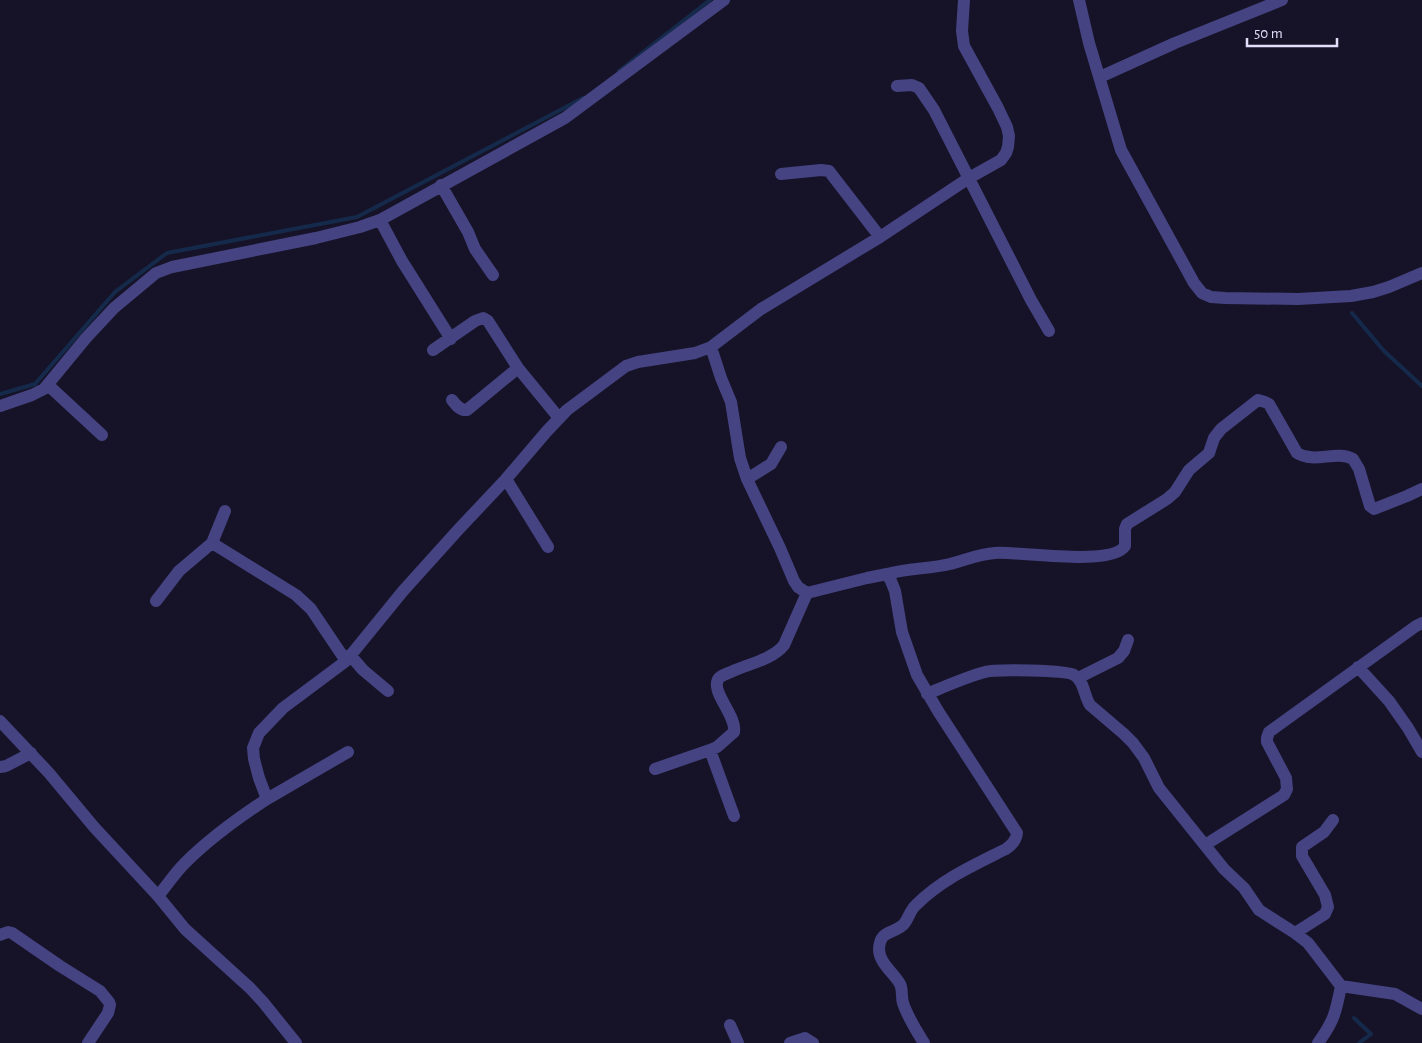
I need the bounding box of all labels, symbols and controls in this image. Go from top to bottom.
scale bar [1247,15,1337,47]
text: 50 m [1254,26,1283,41]

